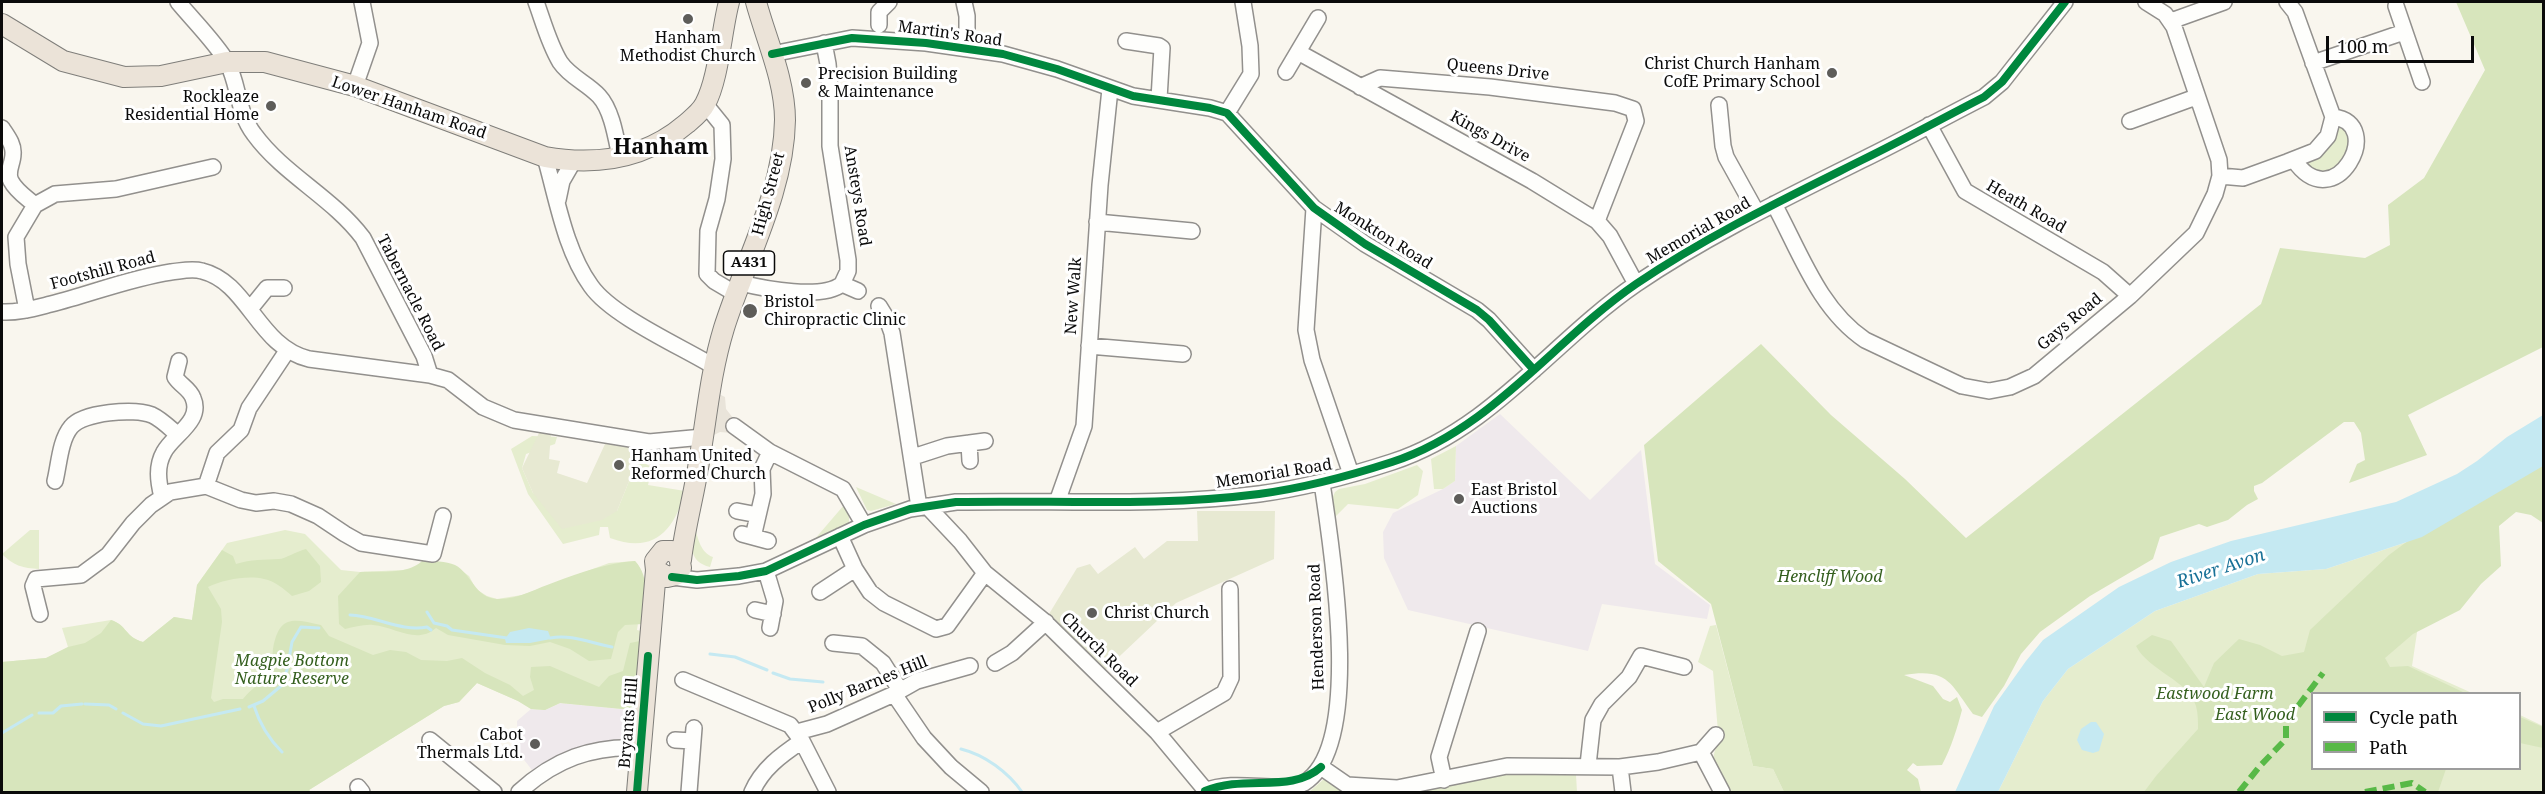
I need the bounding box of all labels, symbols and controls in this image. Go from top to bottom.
marker: Hanham Methodist Church [681,12,695,26]
street label: Martin's Road [896,17,1004,51]
scale bar [2329,24,2478,62]
place label: Hanham Methodist Church [620,28,756,66]
text: 100 m [2337,34,2389,58]
place label: Christ Church Hanham CofE Primary School [1644,54,1820,92]
street label: Queens Drive [1446,55,1550,85]
place label: Precision Building & Maintenance [818,64,957,102]
marker: Christ Church Hanham CofE Primary School [1825,66,1839,80]
street label: Lower Hanham Road [329,73,489,143]
marker: Precision Building & Maintenance [799,76,813,90]
place label: Rockleaze Residential Home [124,87,259,125]
marker: Rockleaze Residential Home [264,99,278,113]
street label: Kings Drive [1447,107,1533,167]
district label: Hanham [613,135,709,161]
street label: Ansteys Road [840,144,874,248]
street label: High Street [749,150,789,238]
street label: Heath Road [1983,176,2069,238]
street label: Memorial Road [1643,193,1755,269]
street label: Monkton Road [1330,198,1436,274]
street label: Tabernacle Road [372,232,448,354]
street label: Footshill Road [48,248,158,294]
road number: A431 [724,251,774,275]
street label: New Walk [1062,257,1086,335]
street label: Gays Road [2034,289,2106,355]
place label: Bristol Chiropractic Clinic [764,292,906,330]
marker: Bristol Chiropractic Clinic [741,302,759,320]
place label: Hanham United Reformed Church [631,446,766,484]
street label: Memorial Road [1215,455,1333,493]
marker: Hanham United Reformed Church [612,458,626,472]
place label: East Bristol Auctions [1471,480,1557,518]
marker: East Bristol Auctions [1452,492,1466,506]
water label: River Avon [2174,545,2268,593]
street label: Henderson Road [1305,563,1329,691]
park label: Hencliff Wood [1777,567,1883,587]
place label: Christ Church [1104,603,1209,623]
marker: Christ Church [1085,606,1099,620]
street label: Church Road [1057,609,1141,691]
park label: Magpie Bottom Nature Reserve [235,651,349,689]
street label: Polly Barnes Hill [806,652,930,718]
street label: Bryants Hill [615,677,643,769]
park label: Eastwood Farm [2156,684,2274,704]
legend [2311,692,2521,770]
park label: East Wood [2215,705,2295,725]
text: Cycle path [2369,705,2458,729]
place label: Cabot Thermals Ltd. [417,725,523,763]
text: Path [2369,735,2408,759]
marker: Cabot Thermals Ltd. [528,737,542,751]

